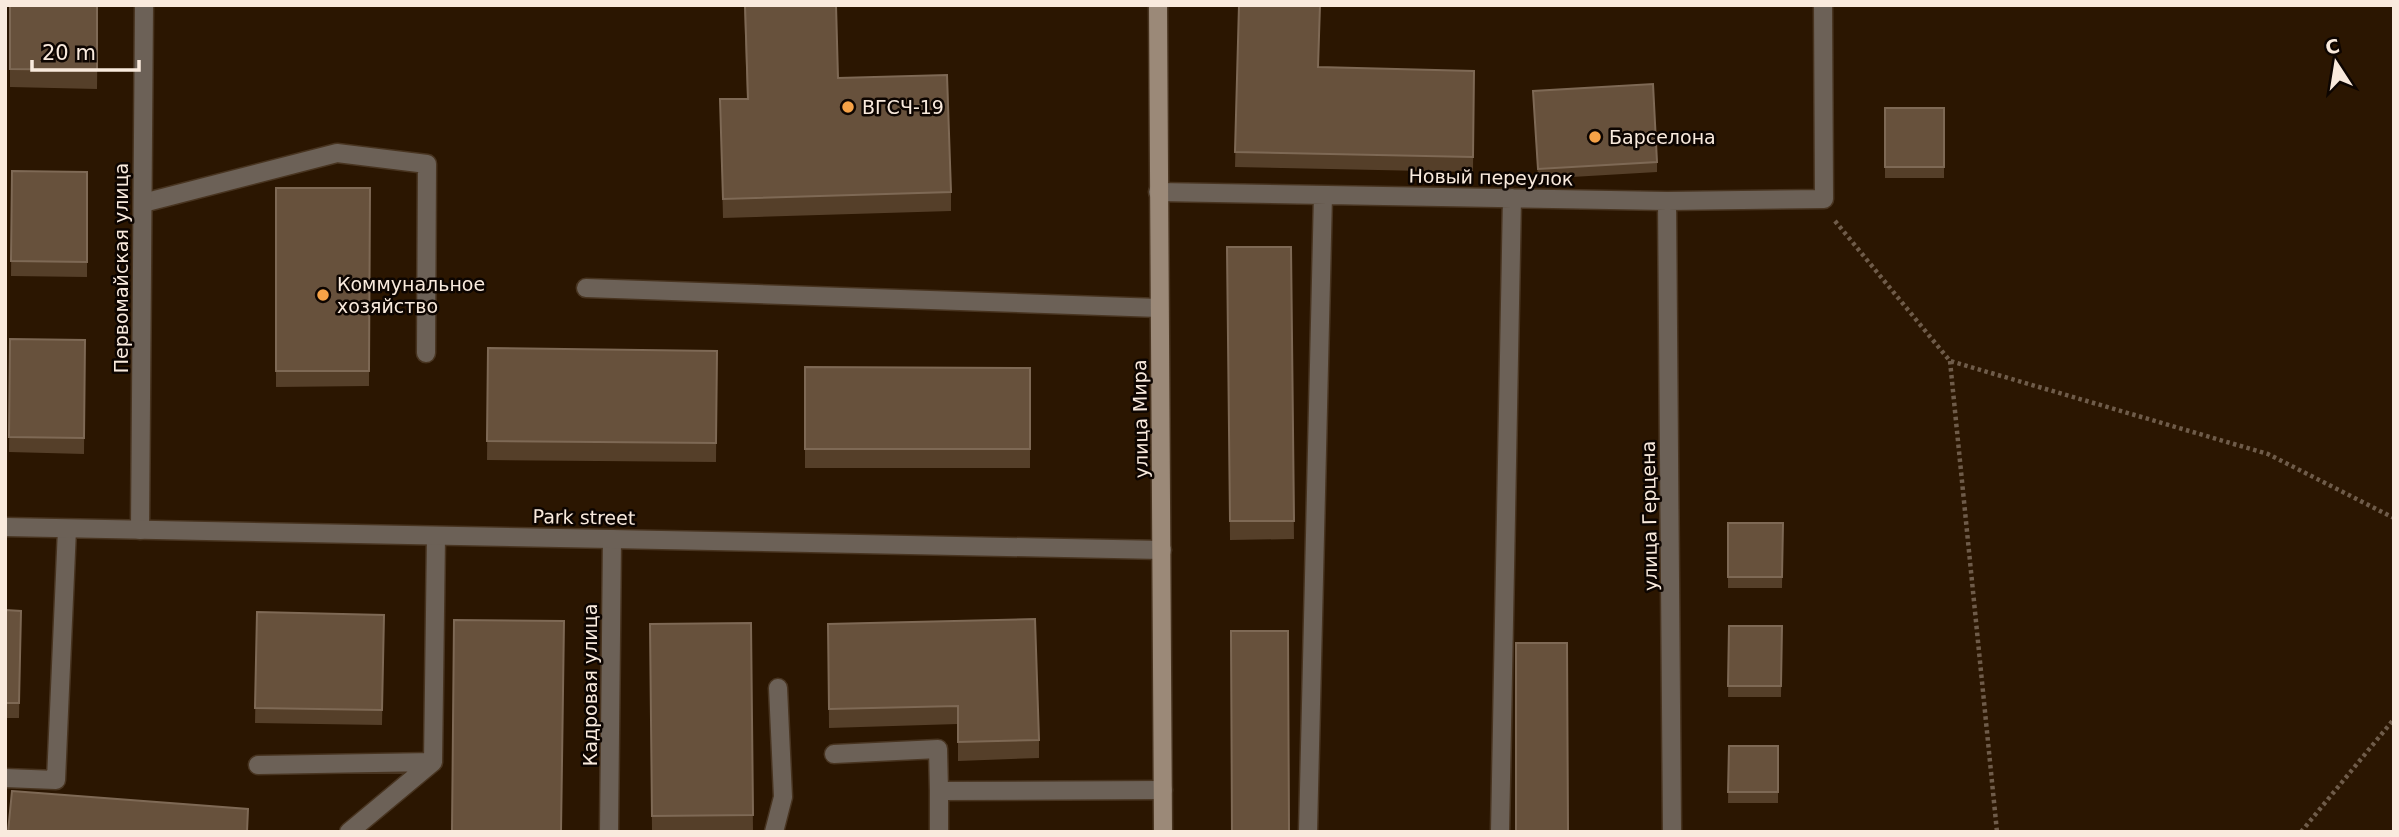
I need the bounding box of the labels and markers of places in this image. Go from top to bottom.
place label: ВГСЧ-19 [862,96,944,118]
marker: ВГСЧ-19 [840,99,856,115]
place label: Барселона [1609,126,1716,148]
marker: Барселона [1587,129,1603,145]
place label: Коммунальное хозяйство [337,273,485,317]
marker: Коммунальное хозяйство [315,287,331,303]

